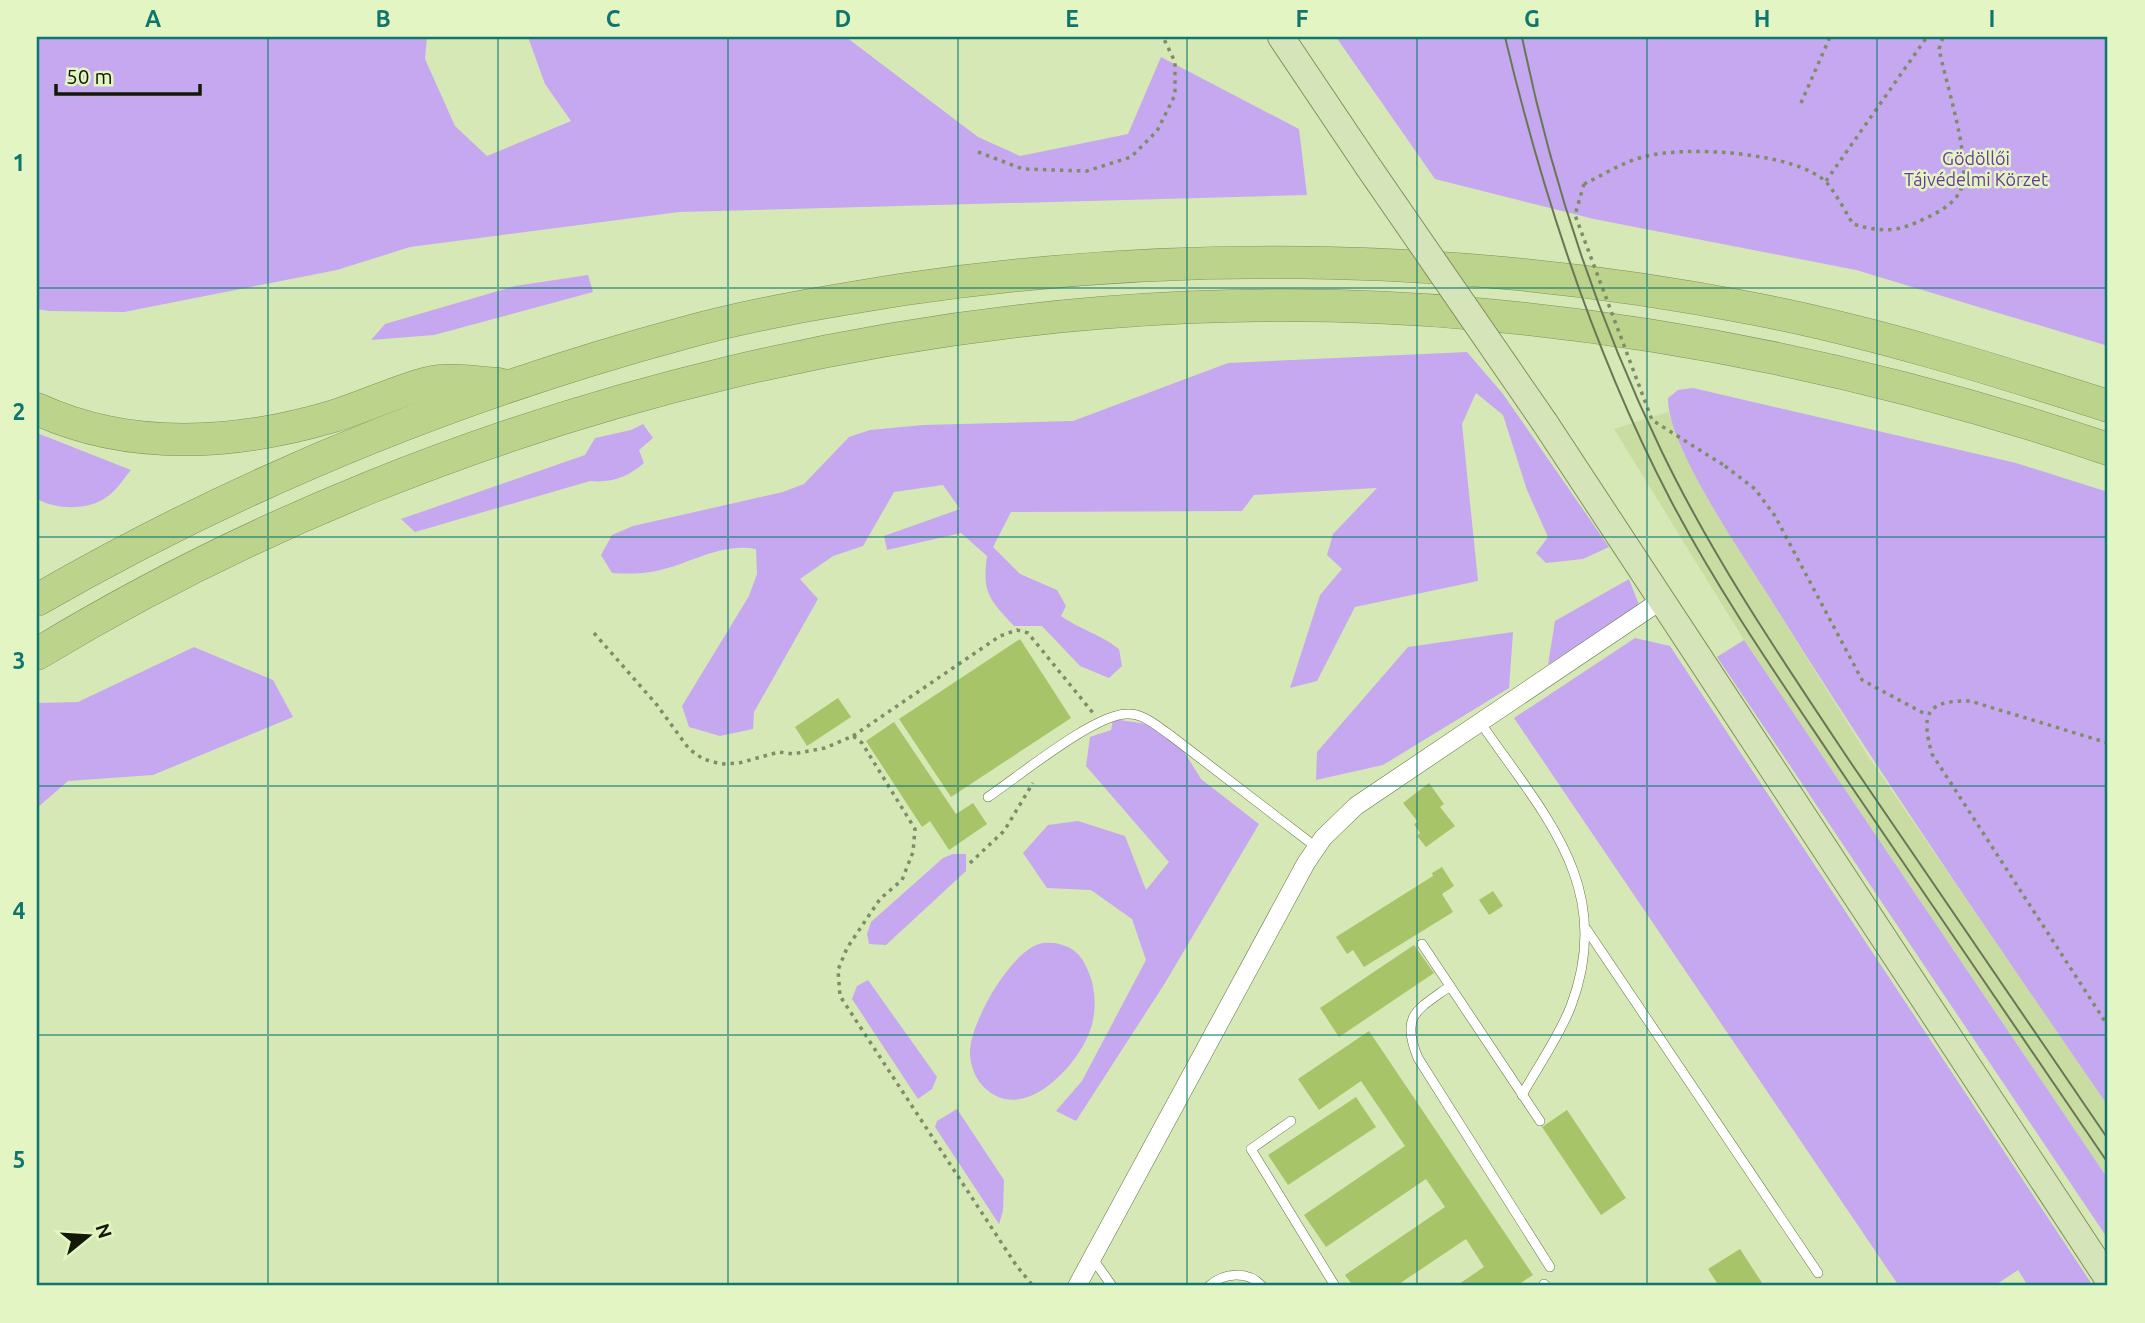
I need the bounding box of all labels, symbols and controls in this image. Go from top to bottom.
text: A [145,6,161,31]
text: B [375,6,391,31]
text: C [606,6,621,31]
text: D [835,6,851,31]
text: E [1065,6,1079,31]
text: F [1296,6,1309,31]
text: G [1524,6,1540,31]
text: H [1754,6,1770,31]
text: I [1989,6,1995,31]
scale bar [56,52,200,96]
text: 50 m [66,64,113,88]
park label: Gödöllői Tájvédelmi Körzet [1904,148,2048,189]
text: 1 [13,150,25,175]
text: 2 [13,399,25,424]
text: 3 [13,648,25,673]
text: 4 [13,898,26,923]
text: 5 [13,1147,25,1172]
north arrow [52,1200,122,1270]
text: N [92,1221,117,1241]

